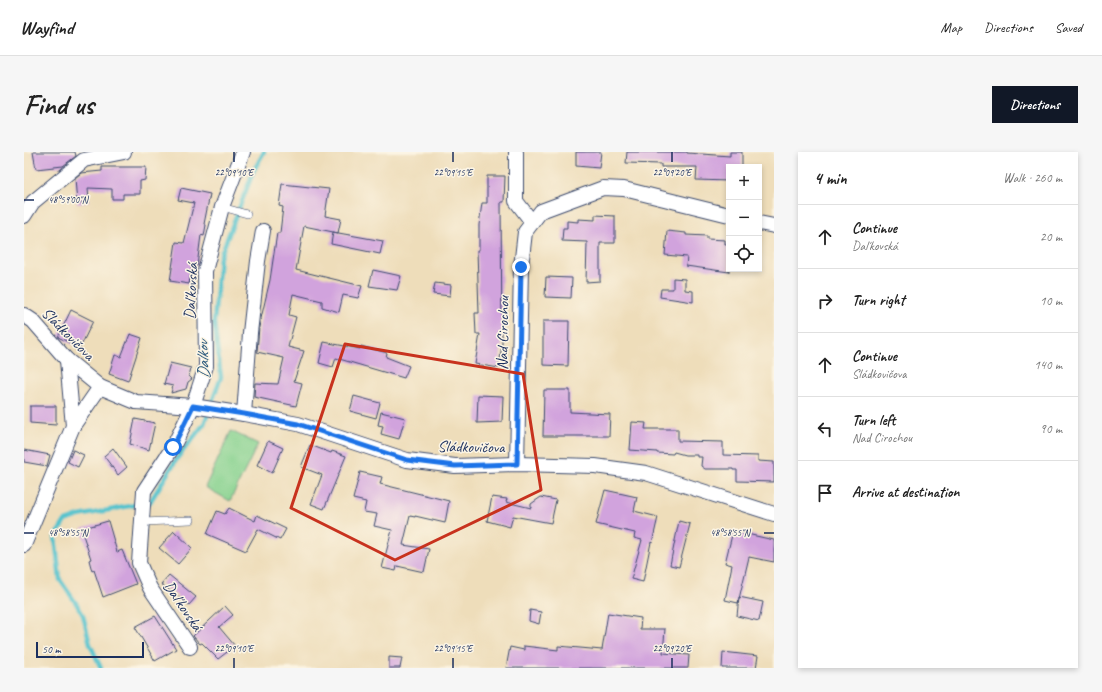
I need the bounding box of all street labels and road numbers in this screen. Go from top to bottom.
street label: Daľkovská [180,260,203,320]
street label: Nad Cirochou [492,295,514,370]
street label: Sládkovičova [37,303,100,366]
street label: Sládkovičova [437,436,506,458]
street label: Daľkovská [159,577,208,637]

